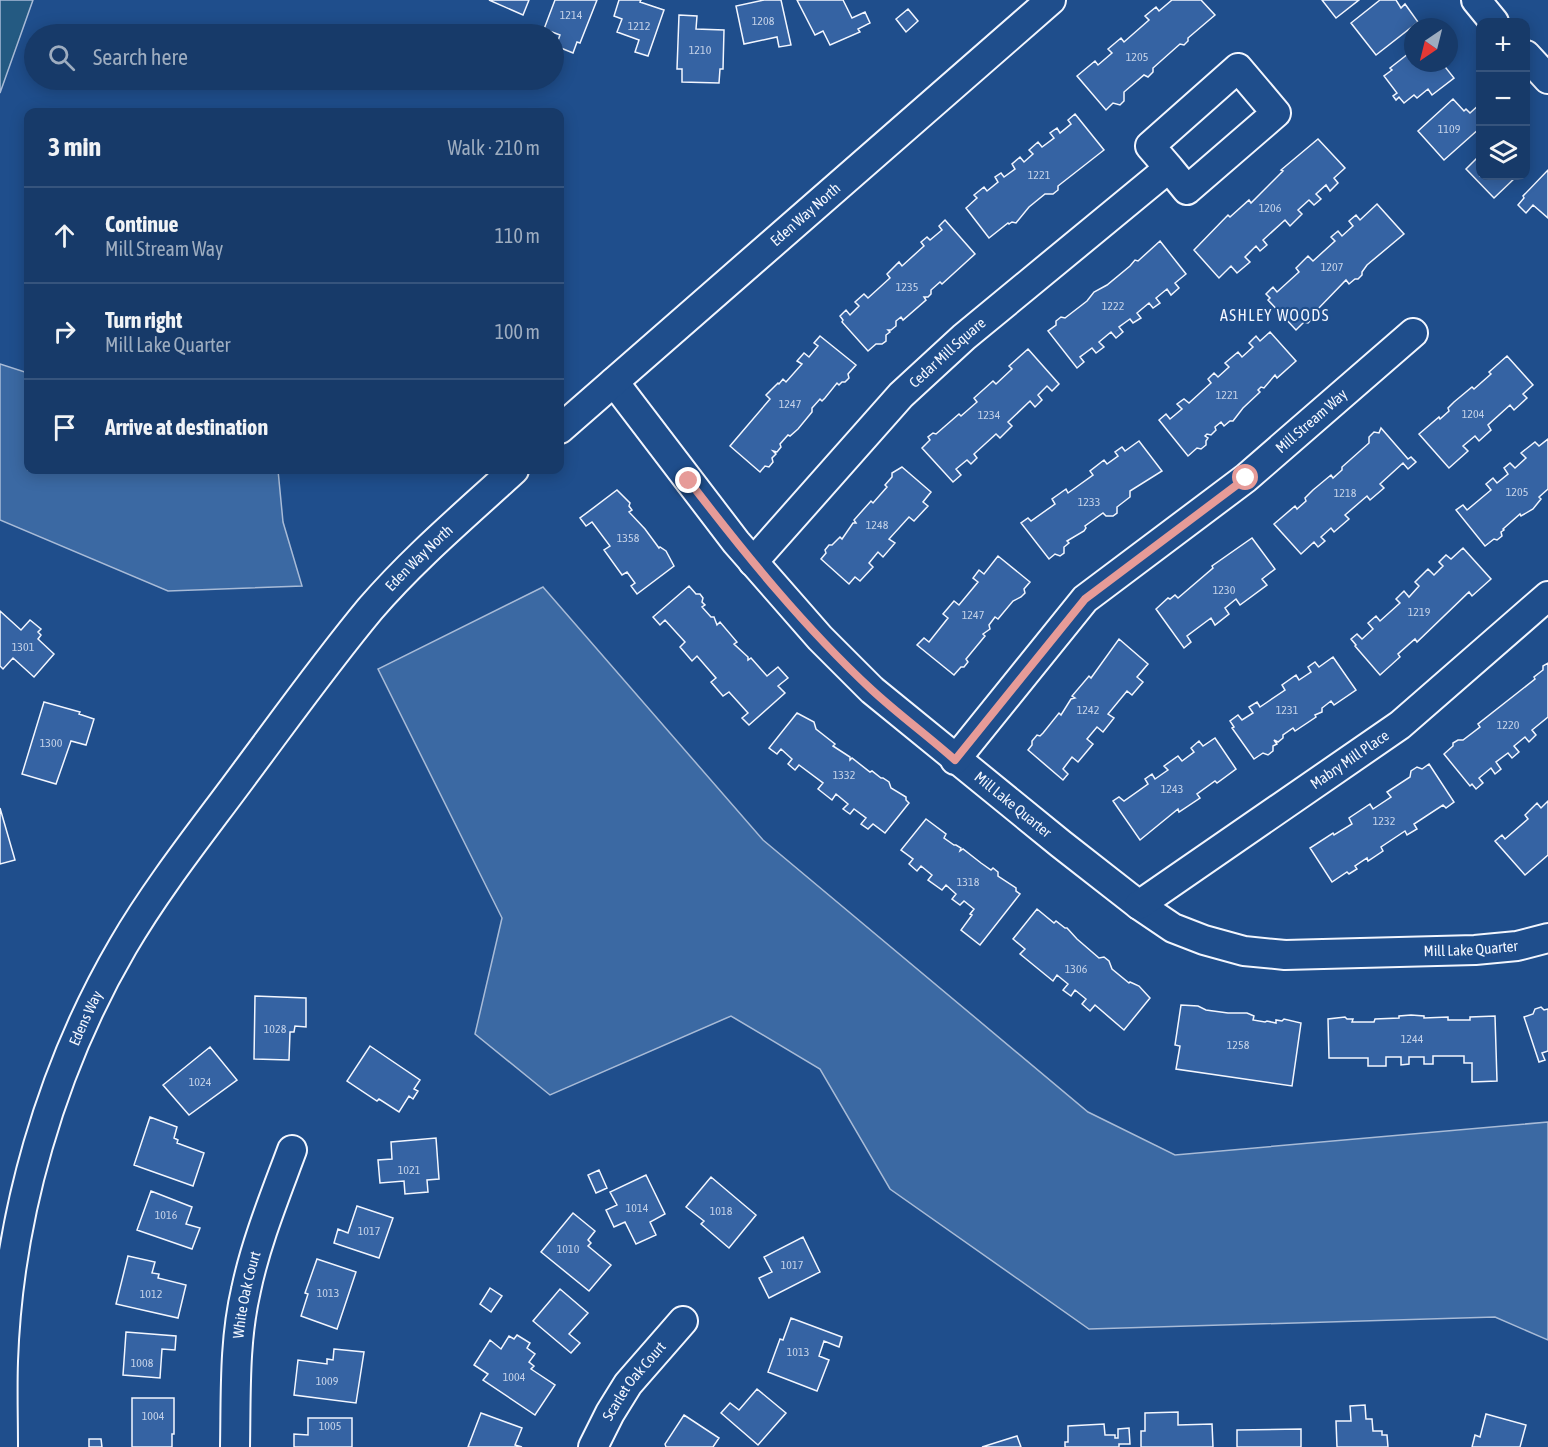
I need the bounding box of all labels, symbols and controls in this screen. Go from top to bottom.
house number: 1214 [560,8,583,22]
house number: 1208 [752,14,775,28]
north arrow [1404,18,1458,72]
map controls [1476,18,1530,180]
button: + [1476,18,1530,72]
house number: 1212 [628,19,650,33]
search box [24,24,564,90]
icon: search [45,41,78,74]
house number: 1210 [689,43,712,57]
text: Search here [93,44,188,70]
house number: 1205 [1126,50,1148,64]
button: − [1476,72,1530,126]
house number: 1109 [1438,122,1461,136]
button: layers [1476,126,1530,180]
text: 3 min [48,132,101,162]
text: Walk · 210 m [448,136,540,159]
house number: 1221 [1028,168,1051,182]
street label: Eden Way North [767,179,844,249]
house number: 1206 [1259,201,1282,215]
text: Continue [105,211,179,237]
icon: ahead [48,219,81,252]
text: 110 m [495,224,540,247]
text: Mill Stream Way [105,237,223,260]
house number: 1207 [1321,260,1344,274]
house number: 1235 [896,280,918,294]
house number: 1222 [1102,299,1124,313]
district label: ASHLEY WOODS [1220,306,1330,324]
text: Turn right [105,307,182,333]
street label: Cedar Mill Square [906,314,989,391]
icon: right [48,315,81,348]
text: 100 m [495,320,540,343]
text: Mill Lake Quarter [105,333,230,356]
street label: Mill Stream Way [1272,385,1350,456]
house number: 1221 [1216,388,1239,402]
house number: 1247 [779,397,802,411]
house number: 1204 [1462,407,1485,421]
house number: 1234 [978,408,1001,422]
icon: arrive [48,411,81,444]
text: Arrive at destination [105,414,268,440]
route start [1232,464,1258,490]
route end [675,467,701,493]
house number: 1205 [1506,485,1528,499]
house number: 1218 [1334,486,1357,500]
house number: 1233 [1078,495,1100,509]
house number: 1248 [866,518,889,532]
street label: Eden Way North [382,521,456,594]
house number: 1358 [617,531,640,545]
house number: 1230 [1213,583,1236,597]
house number: 1219 [1408,605,1431,619]
house number: 1247 [962,608,985,622]
house number: 1301 [12,640,35,654]
house number: 1242 [1077,703,1099,717]
house number: 1231 [1276,703,1299,717]
house number: 1220 [1497,718,1520,732]
street label: Mabry Mill Place [1307,726,1392,792]
house number: 1300 [40,736,63,750]
house number: 1332 [833,768,855,782]
street label: Mill Lake Quarter [971,768,1056,841]
house number: 1243 [1161,782,1183,796]
house number: 1232 [1373,814,1395,828]
house number: 1318 [957,875,980,889]
street label: Mill Lake Quarter [1424,937,1519,959]
house number: 1306 [1065,962,1088,976]
street label: Edens Way [65,988,105,1048]
house number: 1028 [264,1022,287,1036]
house number: 1244 [1401,1032,1424,1046]
house number: 1258 [1227,1038,1250,1052]
house number: 1024 [189,1075,212,1089]
house number: 1021 [398,1163,421,1177]
house number: 1014 [626,1201,649,1215]
house number: 1018 [710,1204,733,1218]
house number: 1016 [155,1208,178,1222]
house number: 1017 [358,1224,381,1238]
house number: 1010 [557,1242,580,1256]
street label: White Oak Court [229,1249,264,1339]
house number: 1017 [781,1258,804,1272]
house number: 1013 [317,1286,339,1300]
house number: 1012 [140,1287,162,1301]
street label: Scarlet Oak Court [599,1338,669,1423]
house number: 1013 [787,1345,809,1359]
house number: 1008 [131,1356,154,1370]
house number: 1004 [503,1370,526,1384]
house number: 1009 [316,1374,339,1388]
house number: 1004 [142,1409,165,1423]
house number: 1005 [319,1419,341,1433]

